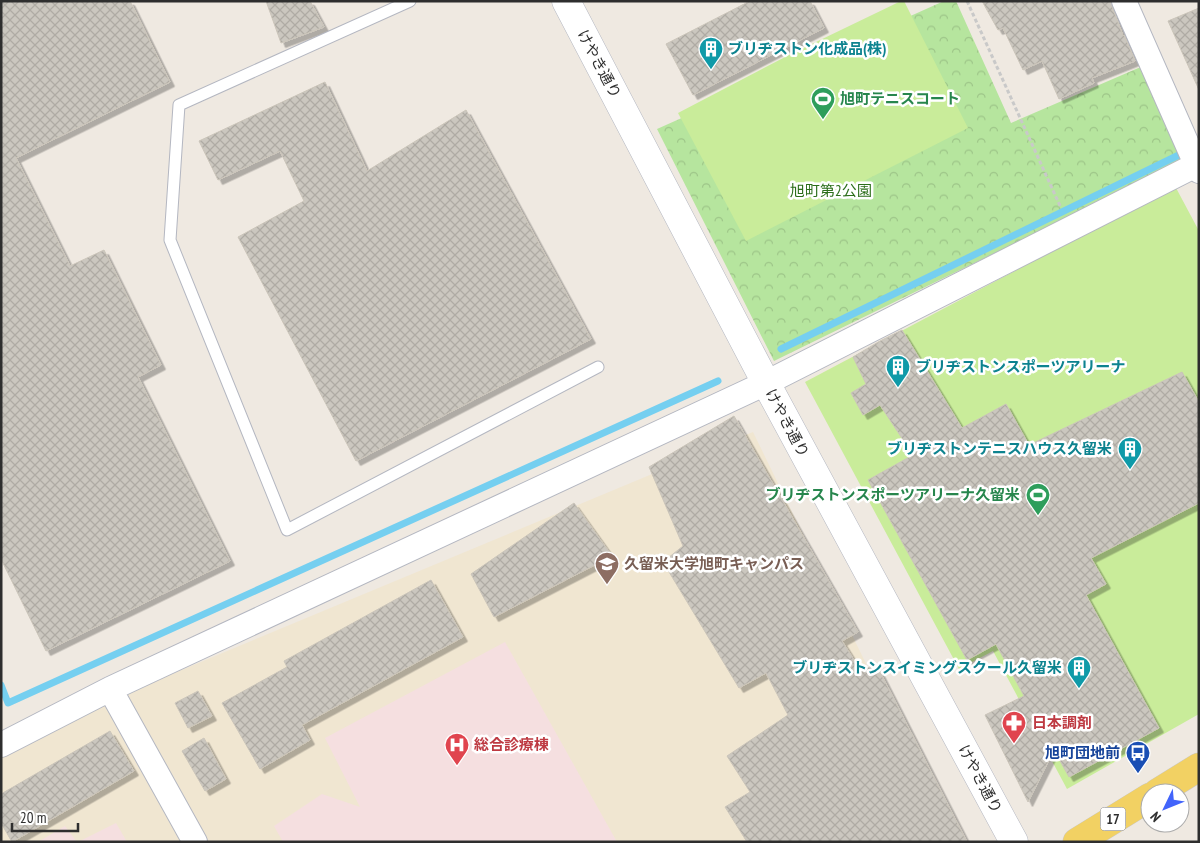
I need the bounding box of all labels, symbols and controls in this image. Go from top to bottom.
street label: けやき通り [573,26,625,101]
building icon: ブリヂストン化成品(株) [698,36,724,70]
place label: ブリヂストン化成品(株) [728,39,886,58]
sports icon: 旭町テニスコート [810,86,836,120]
place label: 旭町テニスコート [840,89,960,108]
park label: 旭町第2公園 [790,181,872,200]
building icon: ブリヂストンスポーツアリーナ [885,354,911,388]
place label: ブリヂストンスポーツアリーナ [916,357,1125,376]
street label: けやき通り [761,385,813,460]
building icon: ブリヂストンテニスハウス久留米 [1117,436,1143,470]
place label: ブリヂストンテニスハウス久留米 [887,439,1112,458]
sports icon: ブリヂストンスポーツアリーナ久留米 [1025,482,1051,516]
place label: ブリヂストンスポーツアリーナ久留米 [766,485,1020,504]
school or university icon: 久留米大学旭町キャンパス [594,551,620,585]
place label: 久留米大学旭町キャンパス [624,554,804,573]
building icon: ブリヂストンスイミングスクール久留米 [1066,655,1092,689]
place label: ブリヂストンスイミングスクール久留米 [792,658,1062,677]
pharmacy icon: 日本調剤 [1001,710,1027,744]
place label: 日本調剤 [1032,713,1092,732]
hospital icon: 総合診療棟 [444,732,470,766]
place label: 総合診療棟 [474,735,549,754]
bus stop icon: 旭町団地前 [1125,740,1151,774]
street label: けやき通り [954,741,1006,816]
place label: 旭町団地前 [1045,743,1120,762]
north arrow [1140,783,1190,833]
scale bar [12,800,79,832]
text: 20 m [20,808,46,827]
road number: 17 [1100,808,1126,831]
text: N [1146,808,1165,826]

